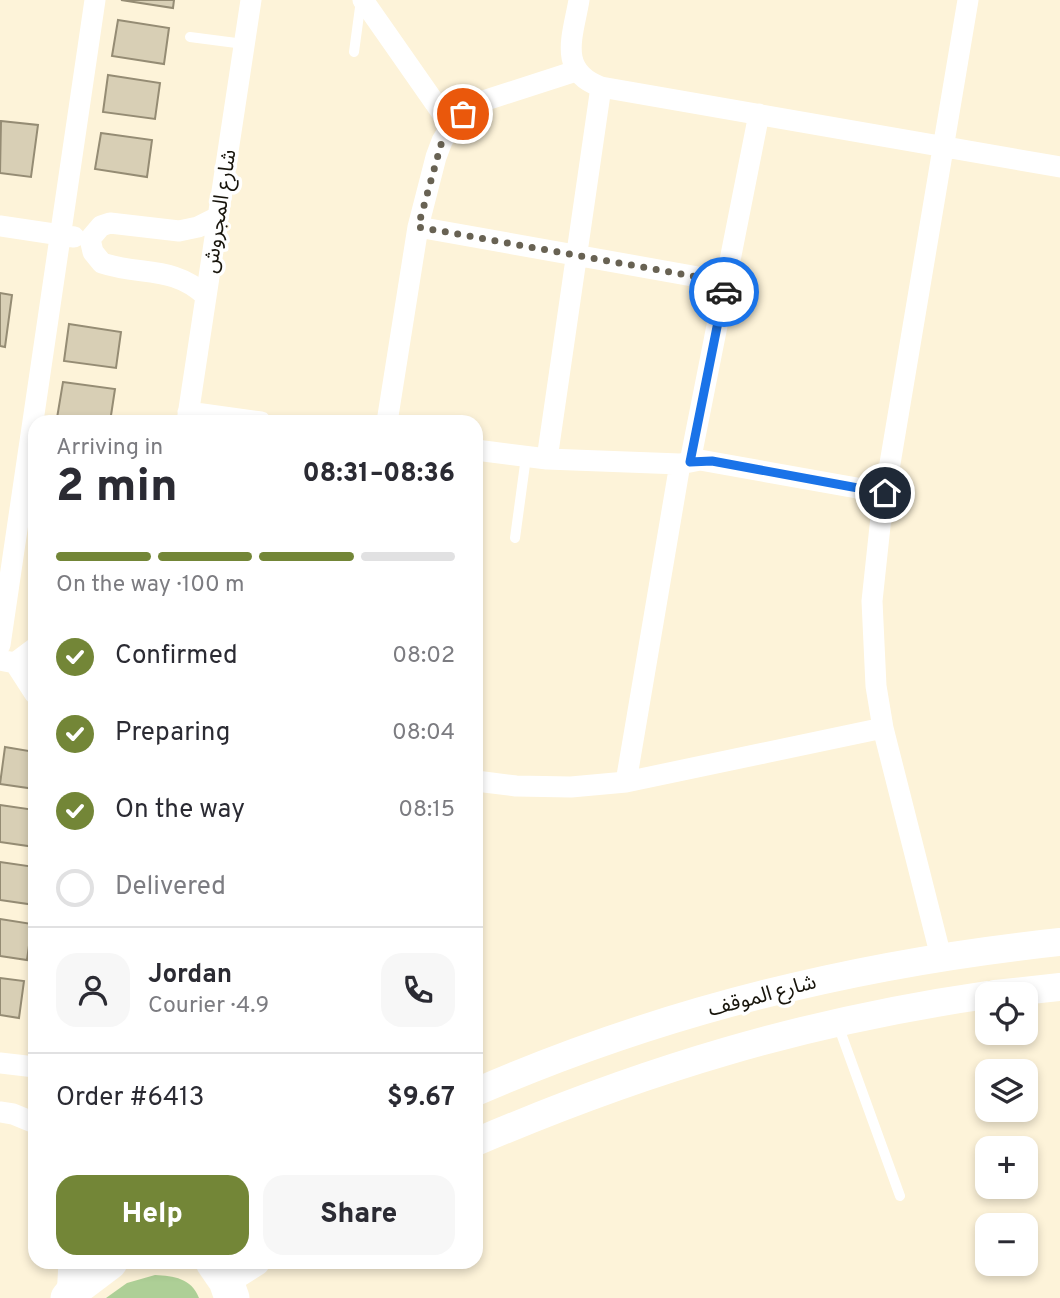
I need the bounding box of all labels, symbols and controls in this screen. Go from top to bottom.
pin [433,84,493,144]
icon: bag [444,95,482,133]
street label: شارع المجروش [197,147,244,275]
courier [689,257,759,327]
icon: car [705,273,743,311]
text: Arriving in [56,434,163,463]
text: 08:31–08:36 [303,458,455,491]
text: 2 min [56,459,178,518]
pin [855,463,915,523]
icon: home [866,474,904,512]
text: On the way · 100 m [56,571,245,600]
icon: check [56,638,94,676]
text: Confirmed [115,640,238,673]
text: 08:02 [392,642,455,671]
icon: check [56,715,94,753]
text: Preparing [115,717,230,750]
text: 08:04 [392,719,455,748]
icon: check [56,792,94,830]
text: On the way [115,794,245,827]
text: 08:15 [398,796,455,825]
text: Delivered [115,871,226,904]
button: person [56,953,130,1027]
button: phone [381,953,455,1027]
text: Jordan [148,959,232,992]
street label: شارع الموقف [705,969,819,1024]
map controls [975,982,1038,1276]
button: locate [975,982,1038,1045]
text: Courier · 4.9 [148,992,269,1021]
button: layers [975,1059,1038,1122]
text: Order #6413 [56,1082,204,1115]
text: $9.67 [387,1082,455,1115]
button: + [975,1136,1038,1199]
button: Help [56,1175,249,1255]
button: Share [263,1175,455,1255]
button: − [975,1213,1038,1276]

